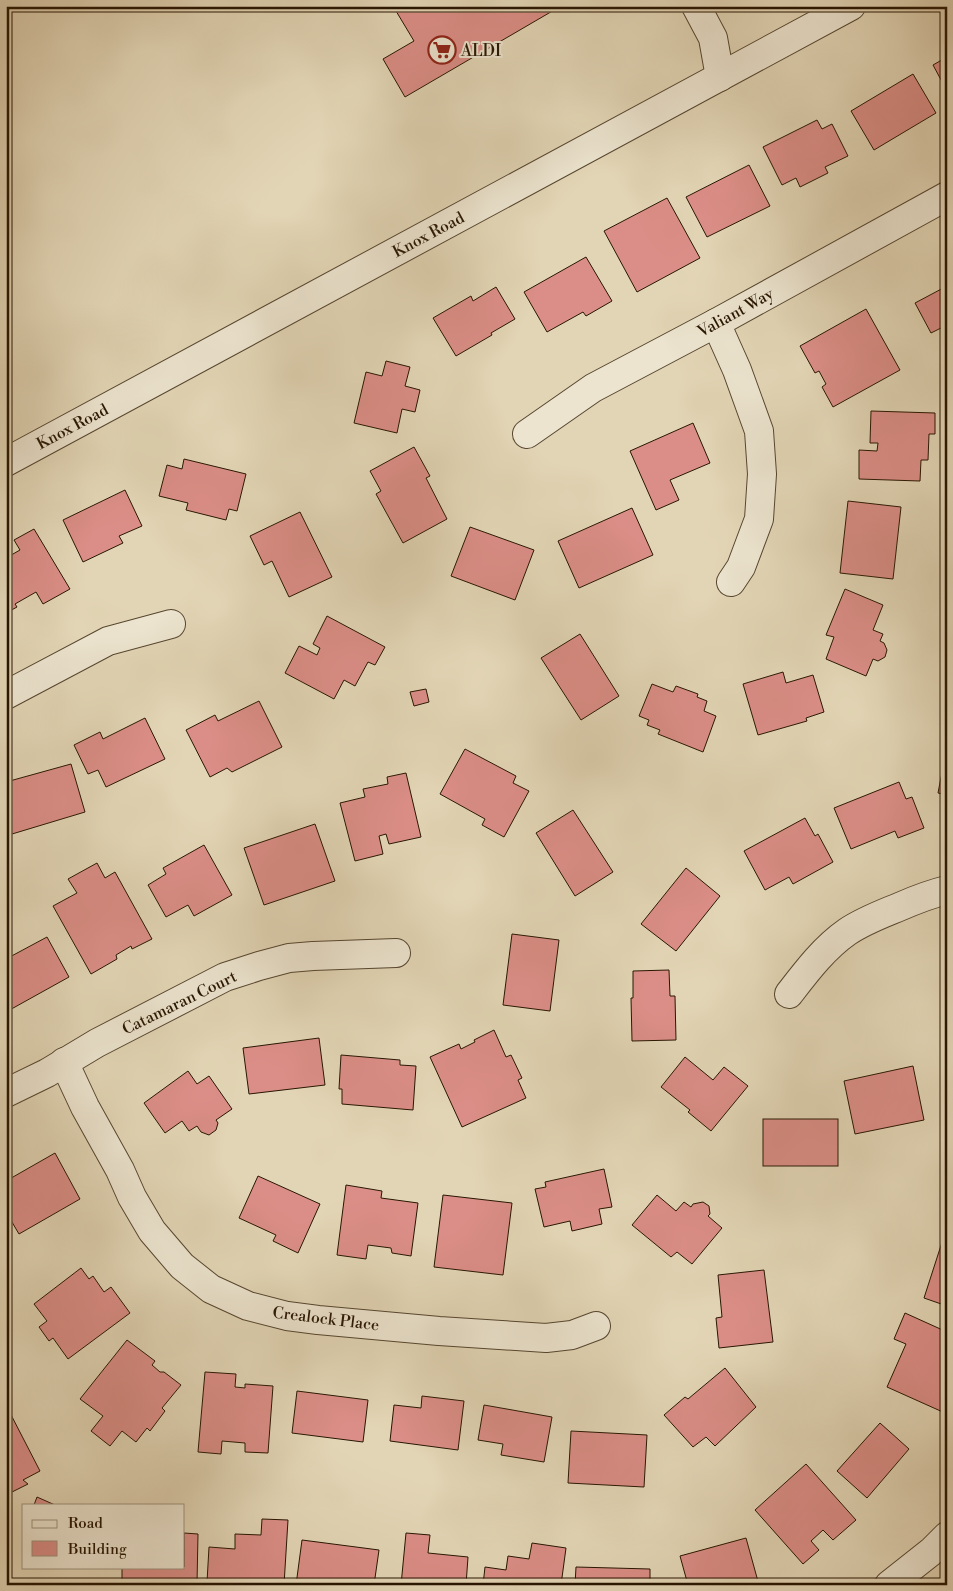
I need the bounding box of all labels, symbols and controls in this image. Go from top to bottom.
supermarket icon: ALDI [427,35,457,65]
place label: ALDI [460,41,501,61]
street label: Knox Road [389,208,468,262]
street label: Valiant Way [693,284,777,342]
street label: Knox Road [33,400,112,454]
street label: Catamaran Court [119,966,240,1039]
street label: Crealock Place [271,1303,380,1335]
legend [22,1504,185,1568]
text: Road [68,1514,103,1533]
text: Building [67,1540,127,1559]

